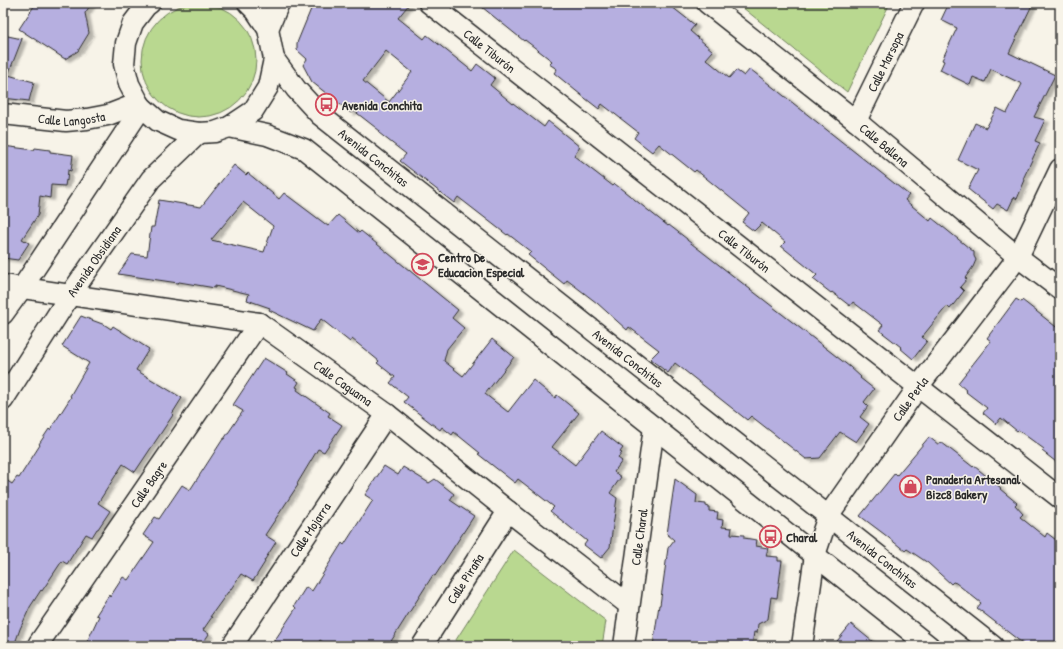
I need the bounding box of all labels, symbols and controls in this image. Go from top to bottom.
street label: Calle Tiburón [460,24,520,77]
street label: Calle Marsopa [863,29,907,95]
bus stop icon: Avenida Conchita [313,92,339,118]
place label: Avenida Conchita [342,96,423,114]
street label: Calle Langosta [37,107,107,130]
street label: Calle Ballena [856,119,913,171]
street label: Avenida Conchitas [335,124,413,191]
street label: Avenida Obsidiana [62,222,125,300]
street label: Calle Tiburón [715,224,774,277]
place label: Centro De Educacion Especial [438,248,525,282]
school or university icon: Centro De Educacion Especial [410,251,436,277]
street label: Avenida Conchitas [589,325,667,391]
street label: Calle Caguama [310,356,376,410]
street label: Calle Perla [888,373,932,425]
street label: Calle Bagre [126,457,171,511]
place label: Panadería Artesanal Bizc8 Bakery [926,470,1021,504]
shop icon: Panadería Artesanal Bizc8 Bakery [897,473,923,499]
street label: Calle Mojarra [285,499,335,561]
street label: Calle Charal [626,507,652,567]
bus stop icon: Charal [758,524,784,550]
street label: Avenida Conchitas [843,525,921,592]
place label: Charal [786,528,818,546]
street label: Calle Piraña [442,550,488,607]

